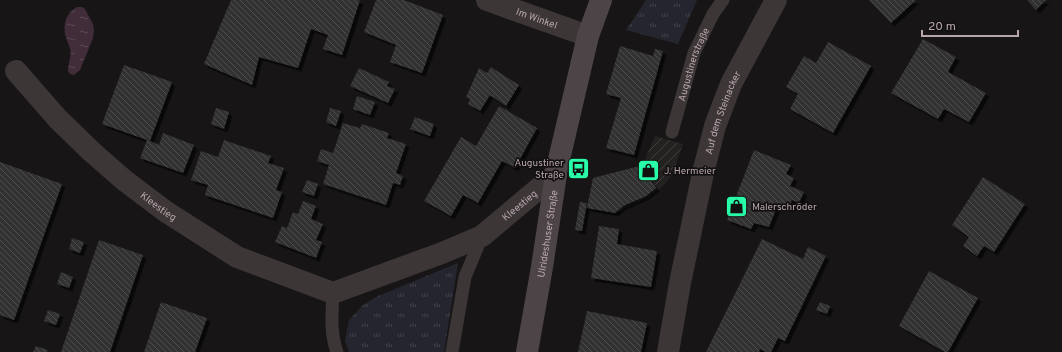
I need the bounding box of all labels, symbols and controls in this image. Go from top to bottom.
street label: Im Winkel [514,6,559,33]
scale bar [922,12,1018,38]
text: 20 m [928,19,956,35]
street label: Augustinerstraße [676,26,713,103]
street label: Auf dem Steinacker [703,69,745,156]
bus stop icon: Augustiner Straße [566,155,592,181]
place label: Augustiner Straße [515,157,564,182]
shop icon: J. Hermeier [635,157,661,183]
place label: J. Hermeier [664,165,716,178]
street label: Kleestieg [500,188,540,225]
street label: Kleestieg [137,189,179,225]
street label: Ulrideshuser Straße [535,189,562,279]
shop icon: Malerschröder [723,193,749,219]
place label: Malerschröder [752,201,817,214]

